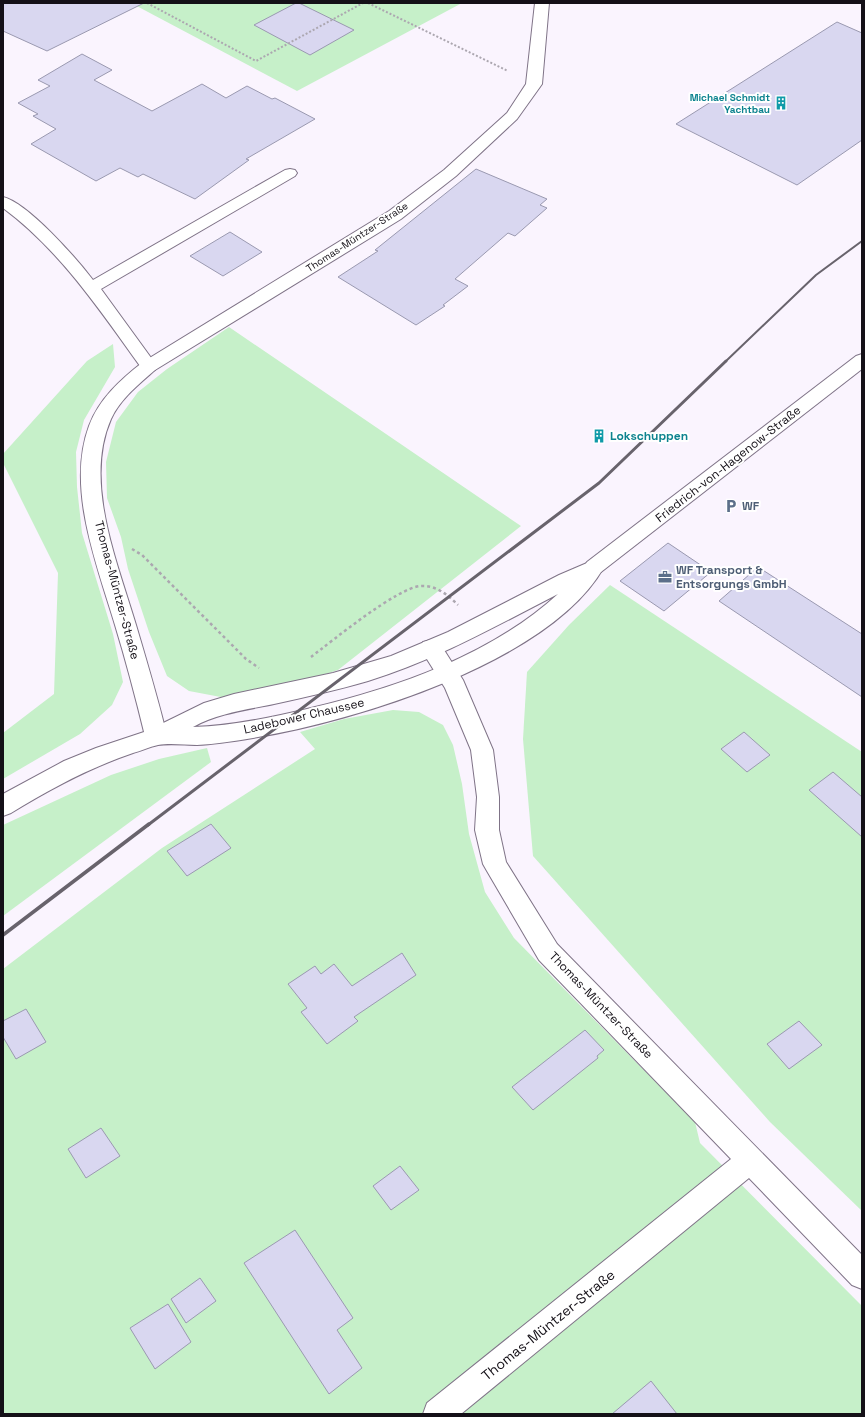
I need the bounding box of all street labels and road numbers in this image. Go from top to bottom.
street label: Thomas-Müntzer-Straße [304,199,411,275]
street label: Friedrich-von-Hagenow-Straße [652,402,804,526]
street label: Thomas-Müntzer-Straße [91,519,143,661]
street label: Ladebower Chaussee [242,694,366,738]
street label: Thomas-Müntzer-Straße [546,948,656,1062]
street label: Thomas-Müntzer-Straße [478,1266,618,1384]

